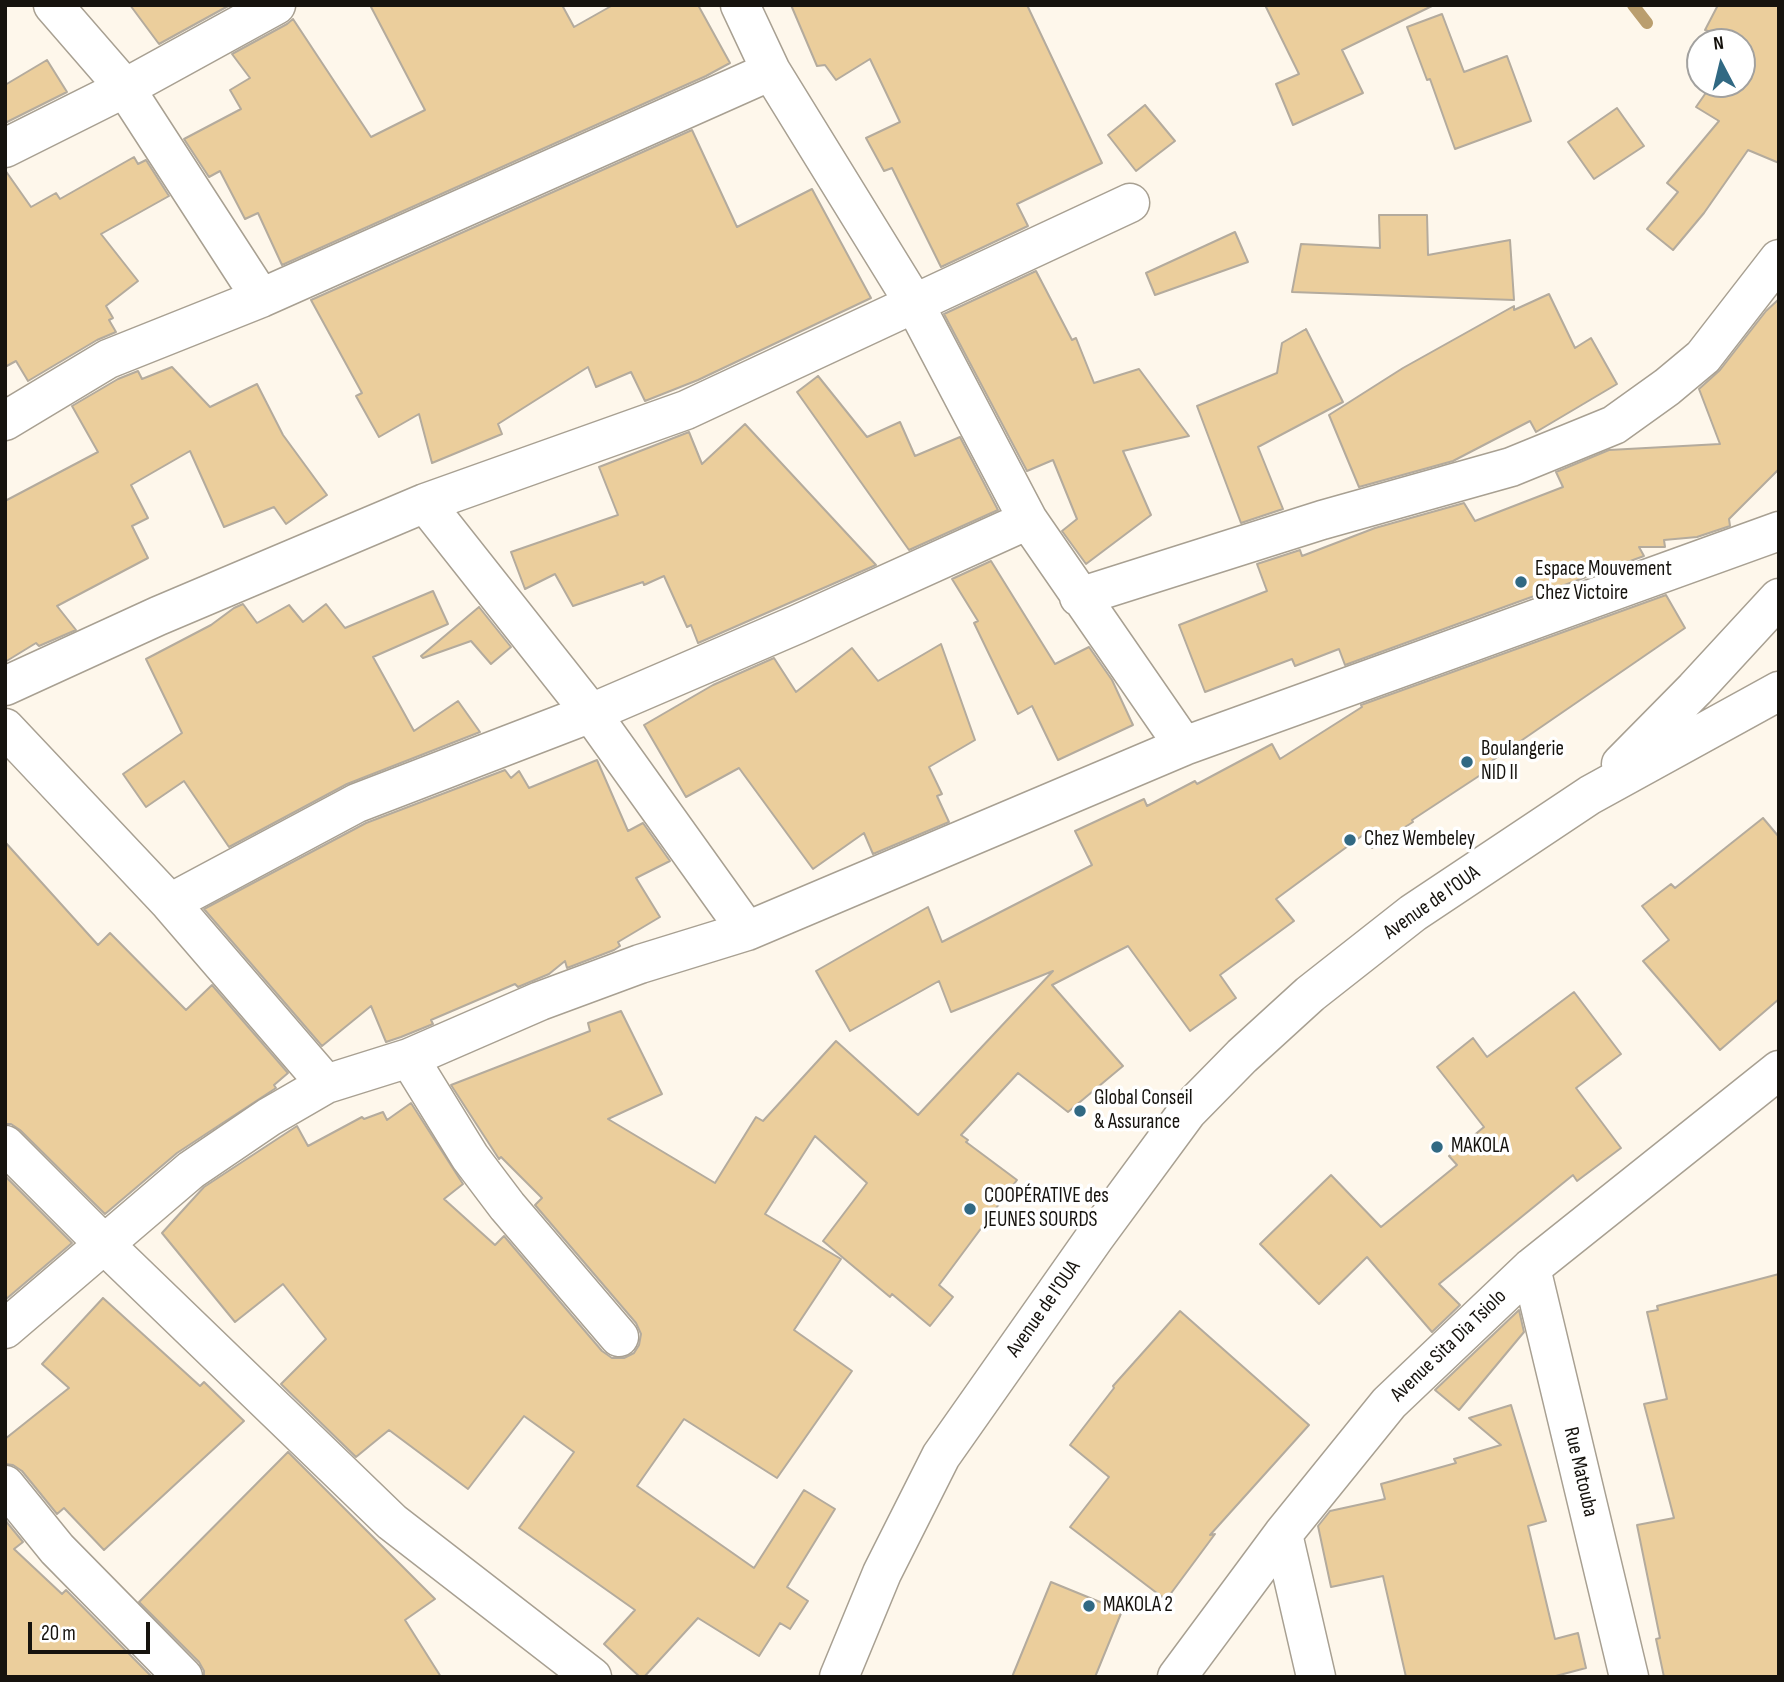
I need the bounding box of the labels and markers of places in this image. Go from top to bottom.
place label: Espace Mouvement Chez Victoire [1535,557,1672,607]
marker: Espace Mouvement Chez Victoire [1513,574,1529,590]
place label: Boulangerie NID II [1481,737,1564,787]
marker: Boulangerie NID II [1459,754,1475,770]
place label: Chez Wembeley [1364,827,1475,853]
marker: Chez Wembeley [1342,832,1358,848]
place label: Global Conseil & Assurance [1094,1086,1193,1136]
marker: Global Conseil & Assurance [1072,1103,1088,1119]
place label: MAKOLA [1451,1134,1509,1160]
marker: MAKOLA [1429,1139,1445,1155]
place label: COOPÉRATIVE des JEUNES SOURDS [984,1184,1109,1234]
marker: COOPÉRATIVE des JEUNES SOURDS [962,1201,978,1217]
place label: MAKOLA 2 [1103,1593,1173,1619]
marker: MAKOLA 2 [1081,1598,1097,1614]

